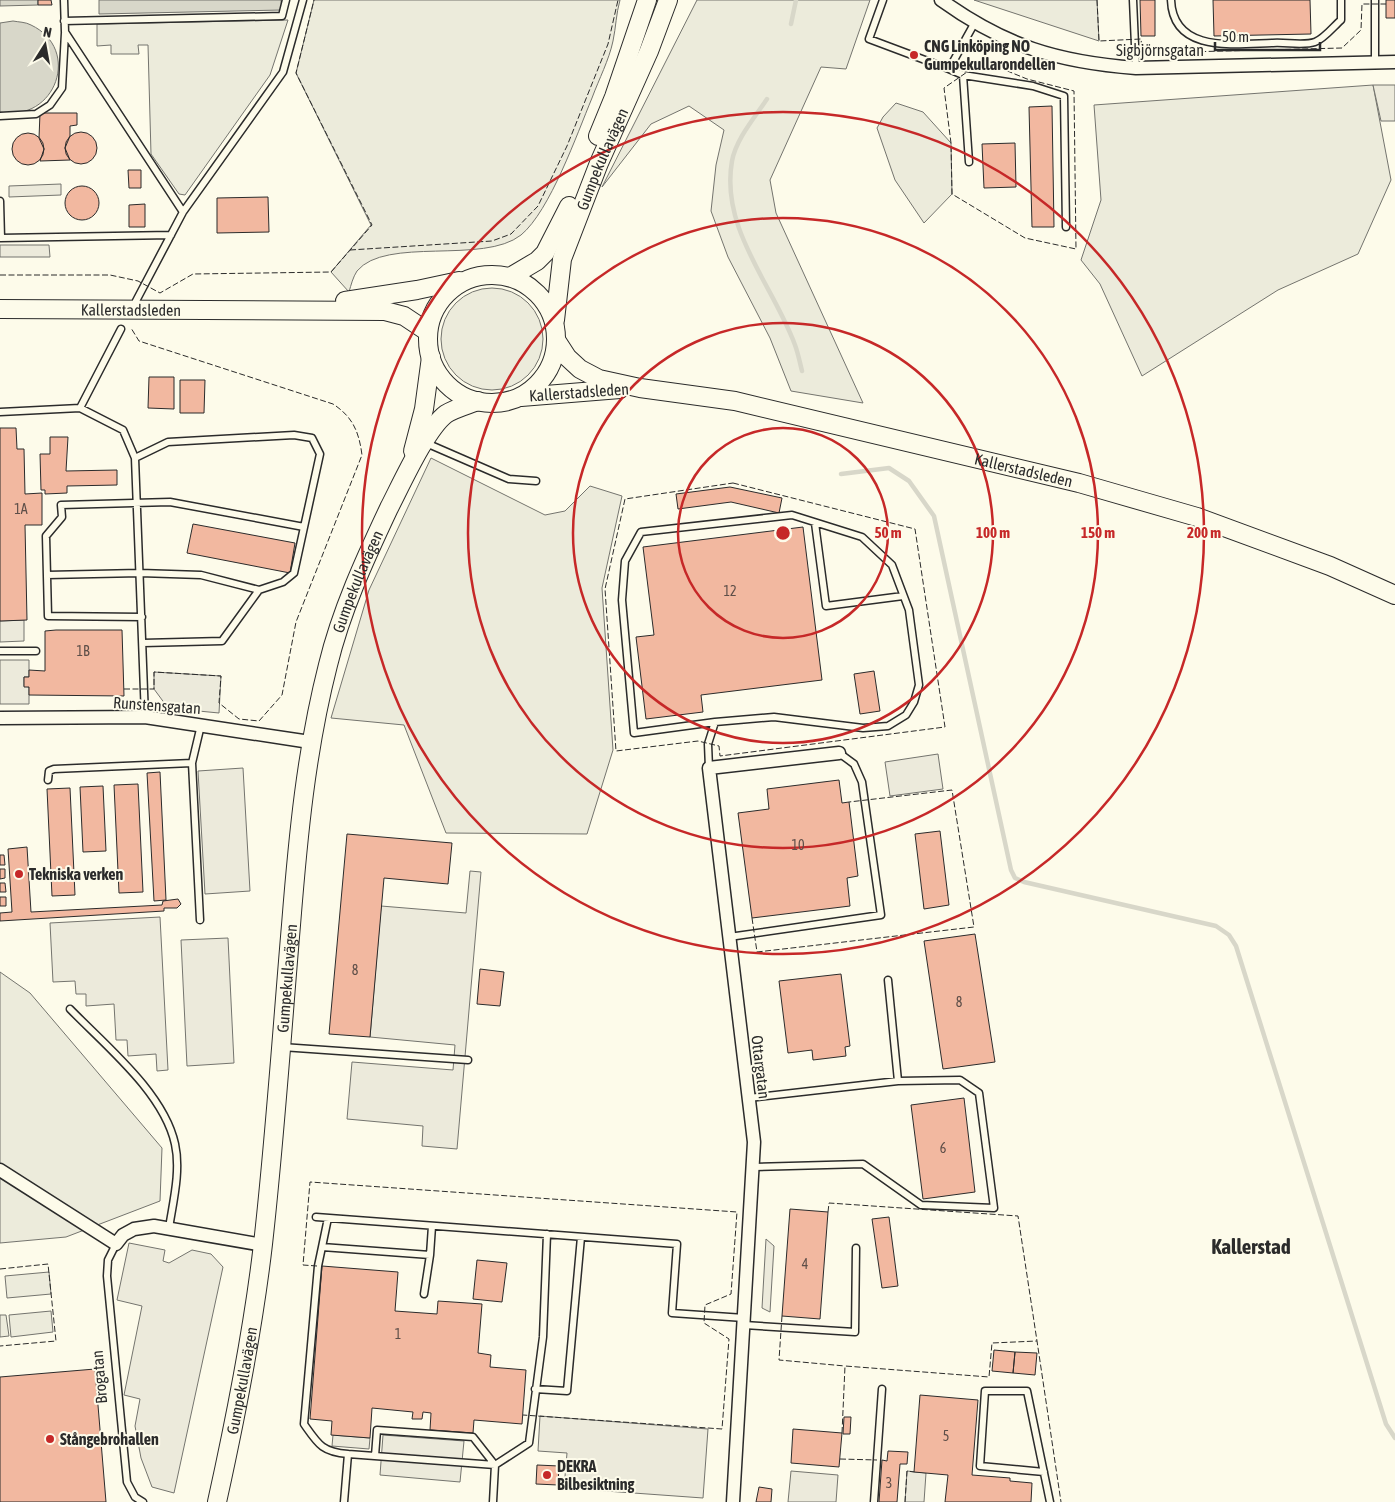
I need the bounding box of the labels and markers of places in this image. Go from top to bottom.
place label: CNG Linköping NO Gumpekullarondellen [924,37,1056,73]
marker: CNG Linköping NO Gumpekullarondellen [908,49,920,61]
centre of rings [774,524,792,542]
place label: Tekniska verken [29,865,124,883]
marker: Tekniska verken [13,868,25,880]
place label: Stångebrohallen [60,1430,159,1448]
marker: Stångebrohallen [44,1433,56,1445]
place label: DEKRA Bilbesiktning [557,1457,635,1493]
marker: DEKRA Bilbesiktning [541,1469,553,1481]

